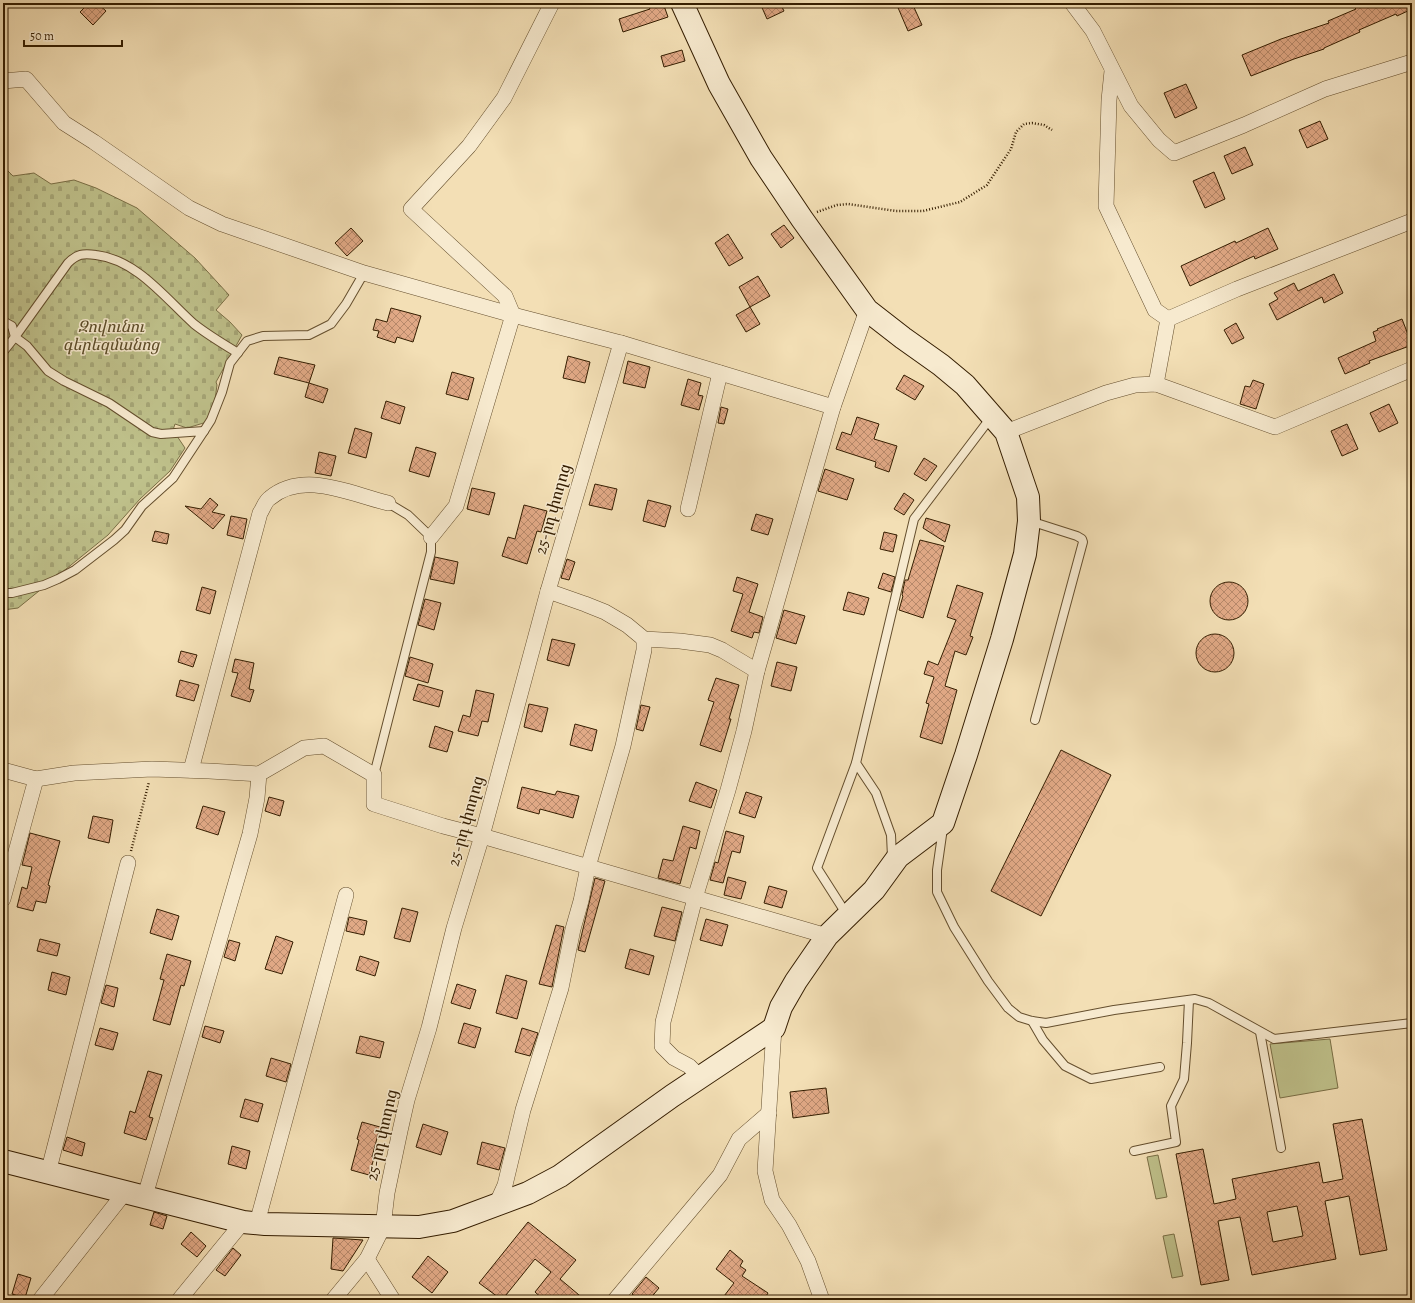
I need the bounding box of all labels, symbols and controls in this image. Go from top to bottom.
scale bar [24,22,122,48]
text: 50 m [30,28,54,44]
park label: Զովունու գերեզմանոց [63,316,160,356]
street label: 25-րդ փողոց [530,461,576,557]
street label: 25-րդ փողոց [443,773,489,869]
street label: 25-րդ փողոց [361,1087,403,1183]

